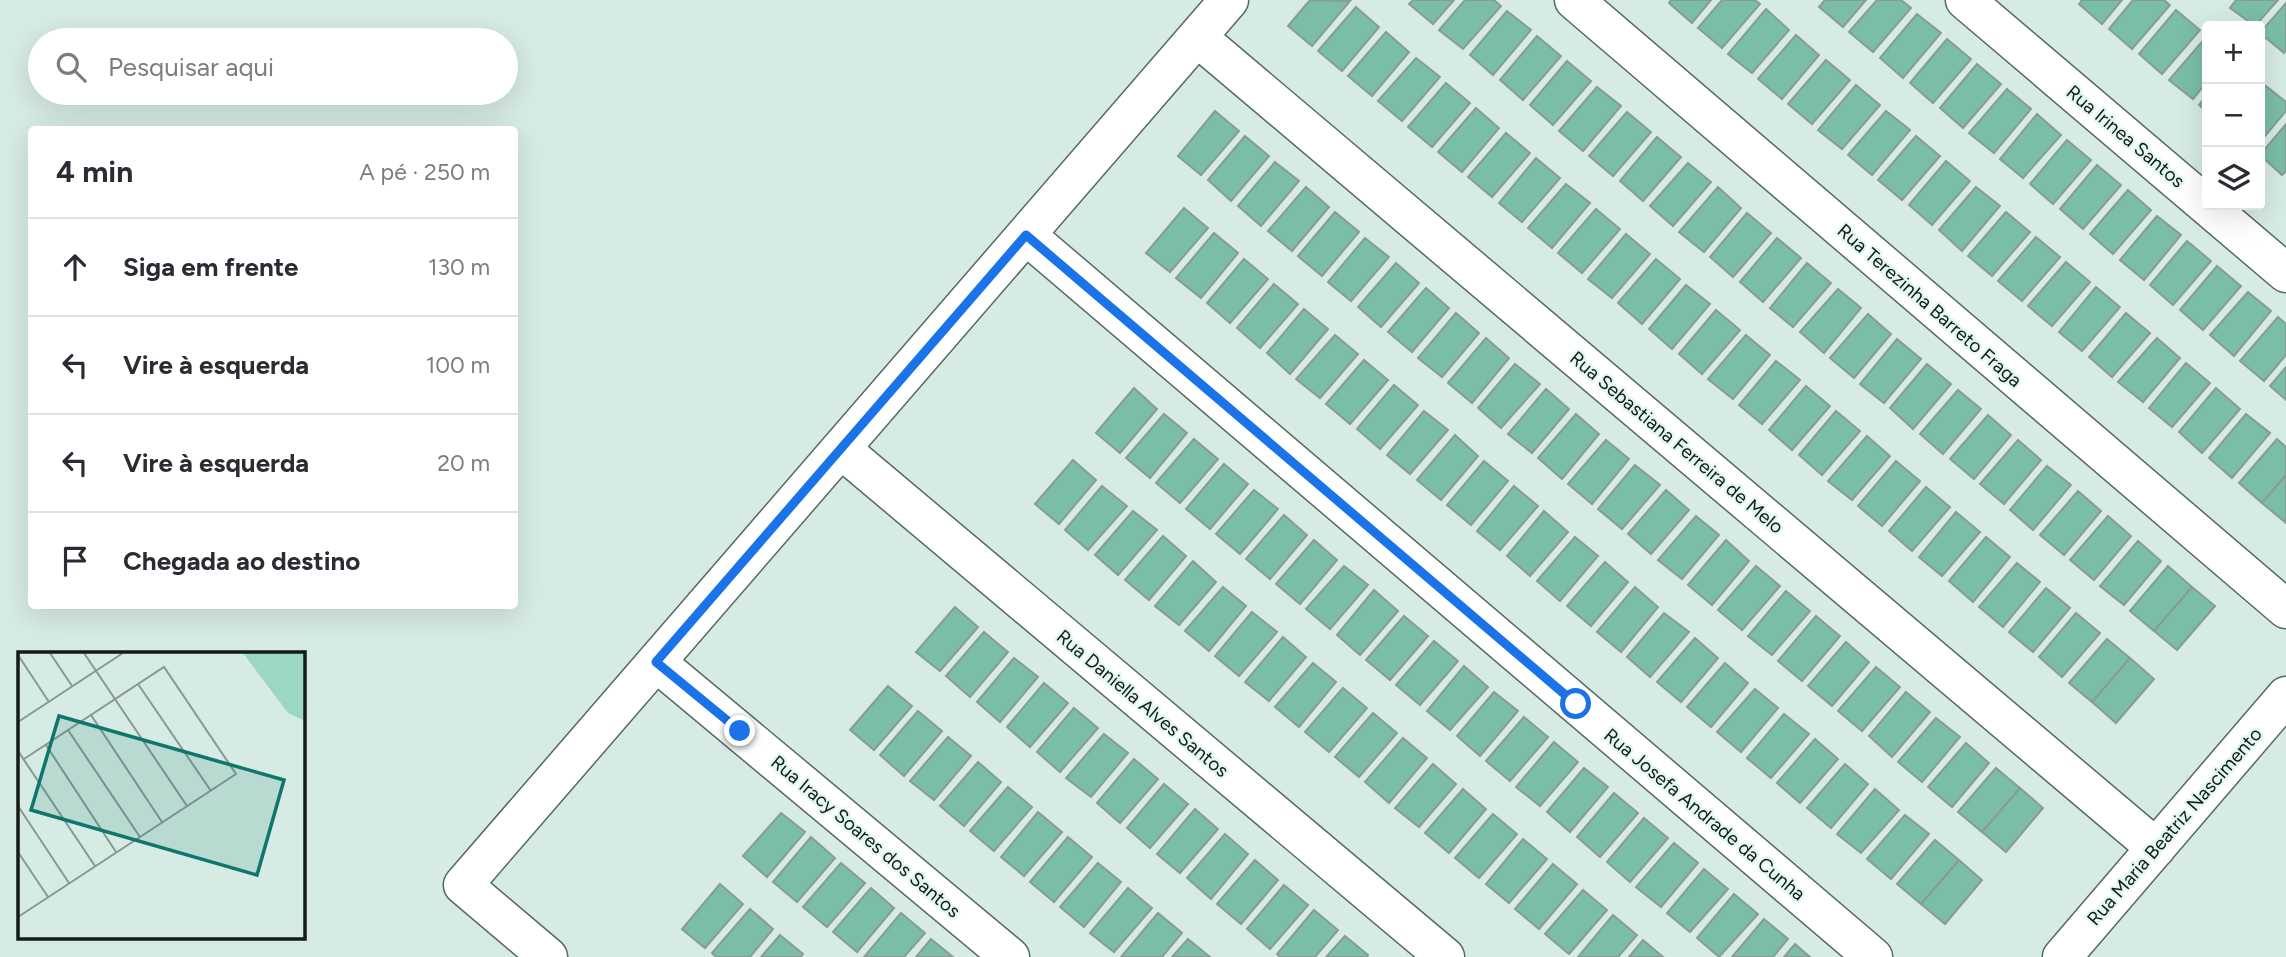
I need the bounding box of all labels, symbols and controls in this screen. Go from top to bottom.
map controls [2202,21,2265,210]
button: + [2202,21,2265,84]
search box [28,28,518,105]
icon: search [52,48,90,86]
text: Pesquisar aqui [108,51,274,83]
street label: Rua Irinea Santos [2062,80,2190,193]
button: − [2202,84,2265,147]
button: layers [2202,147,2265,210]
text: 4 min [56,153,133,190]
text: A pé · 250 m [359,158,490,186]
street label: Rua Terezinha Barreto Fraga [1833,219,2027,392]
icon: ahead [56,248,94,286]
text: Siga em frente [123,251,298,283]
text: 130 m [428,253,490,281]
icon: left [56,346,94,384]
street label: Rua Sebastiana Ferreira de Melo [1565,346,1788,539]
text: Vire à esquerda [123,349,309,381]
text: 100 m [426,351,490,379]
icon: left [56,444,94,482]
text: Vire à esquerda [123,447,309,479]
text: 20 m [437,449,490,477]
icon: arrive [56,542,94,580]
text: Chegada ao destino [123,545,360,577]
street label: Rua Daniella Alves Santos [1052,625,1233,782]
inset map [18,652,304,940]
route start [1560,688,1591,719]
route end [724,715,755,746]
street label: Rua Josefa Andrade da Cunha [1599,723,1810,905]
street label: Rua Maria Beatriz Nascimento [2082,723,2267,930]
street label: Rua Iracy Soares dos Santos [766,750,965,922]

